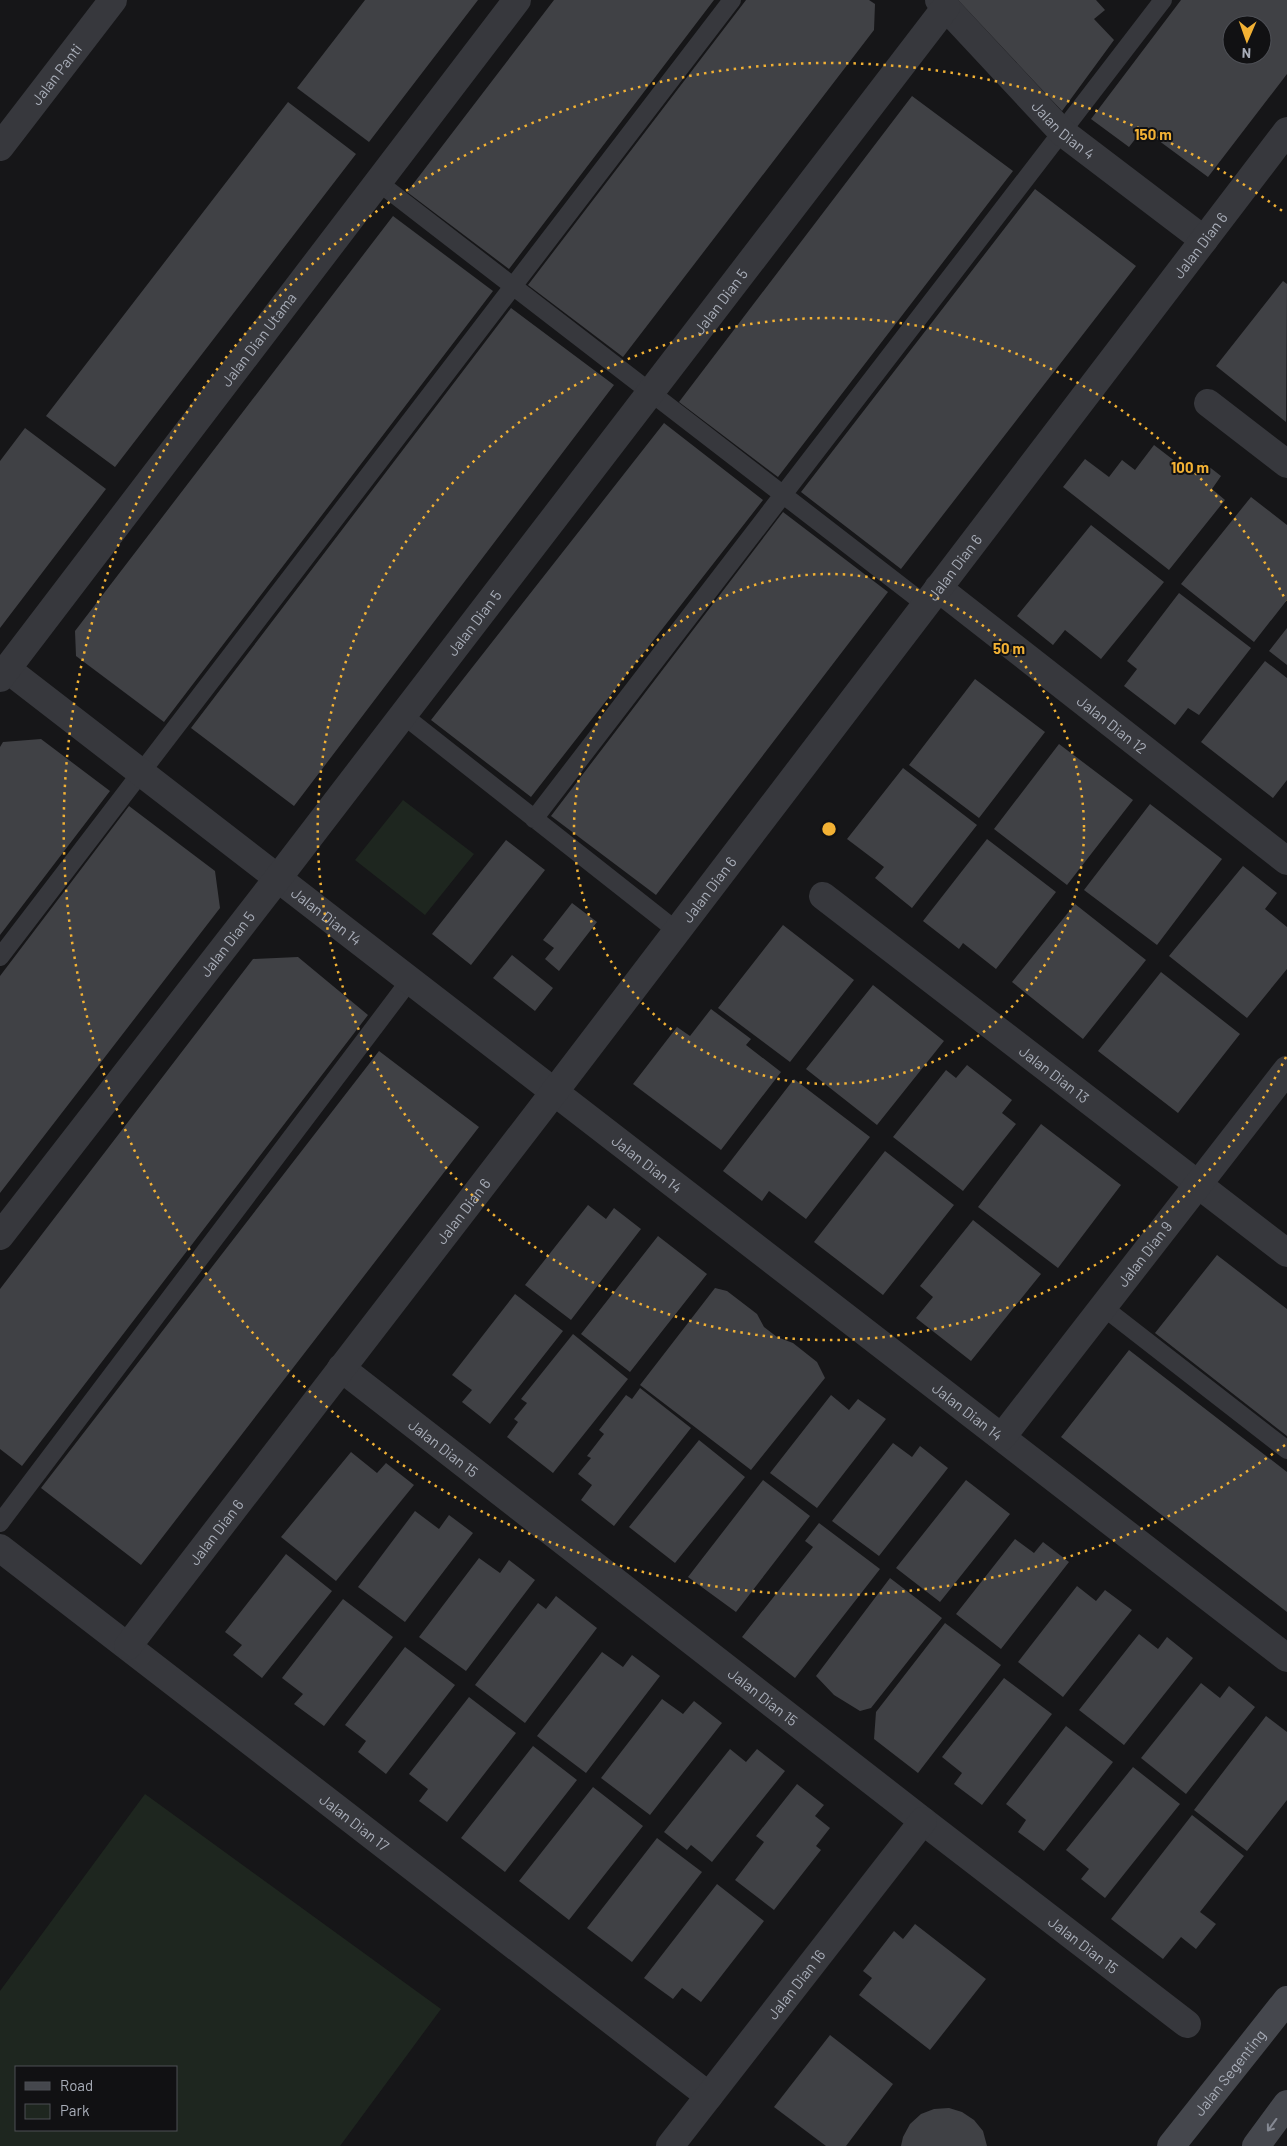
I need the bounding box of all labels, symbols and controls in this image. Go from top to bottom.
north arrow [1222,15,1272,65]
street label: Jalan Panti [27,40,85,108]
text: N [1242,45,1251,62]
street label: Jalan Dian 4 [1028,97,1098,163]
text: 150 m [1134,125,1172,143]
street label: Jalan Dian 6 [1169,209,1231,282]
street label: Jalan Dian 5 [689,265,751,338]
street label: Jalan Dian Utama [217,289,300,390]
text: 100 m [1171,458,1209,476]
street label: Jalan Dian 6 [924,531,985,604]
street label: Jalan Dian 5 [443,586,505,659]
text: 50 m [993,639,1025,657]
street label: Jalan Dian 12 [1074,691,1151,757]
centre of rings [820,820,838,838]
street label: Jalan Dian 6 [678,853,740,926]
street label: Jalan Dian 14 [288,883,365,949]
street label: Jalan Dian 5 [196,907,258,980]
street label: Jalan Dian 13 [1016,1041,1093,1107]
street label: Jalan Dian 14 [608,1131,686,1196]
street label: Jalan Dian 6 [432,1174,494,1247]
street label: Jalan Dian 9 [1113,1217,1175,1290]
street label: Jalan Dian 14 [929,1378,1006,1444]
street label: Jalan Dian 15 [405,1415,482,1481]
street label: Jalan Dian 6 [185,1495,247,1568]
street label: Jalan Dian 15 [725,1664,802,1729]
street label: Jalan Dian 17 [316,1790,393,1854]
street label: Jalan Dian 15 [1045,1912,1122,1977]
street label: Jalan Dian 16 [763,1946,829,2023]
street label: Jalan Segenting [1190,2026,1269,2119]
legend [15,2066,178,2131]
text: Road [60,2076,93,2094]
text: Park [60,2101,90,2119]
one-way arrow [1266,2118,1277,2131]

